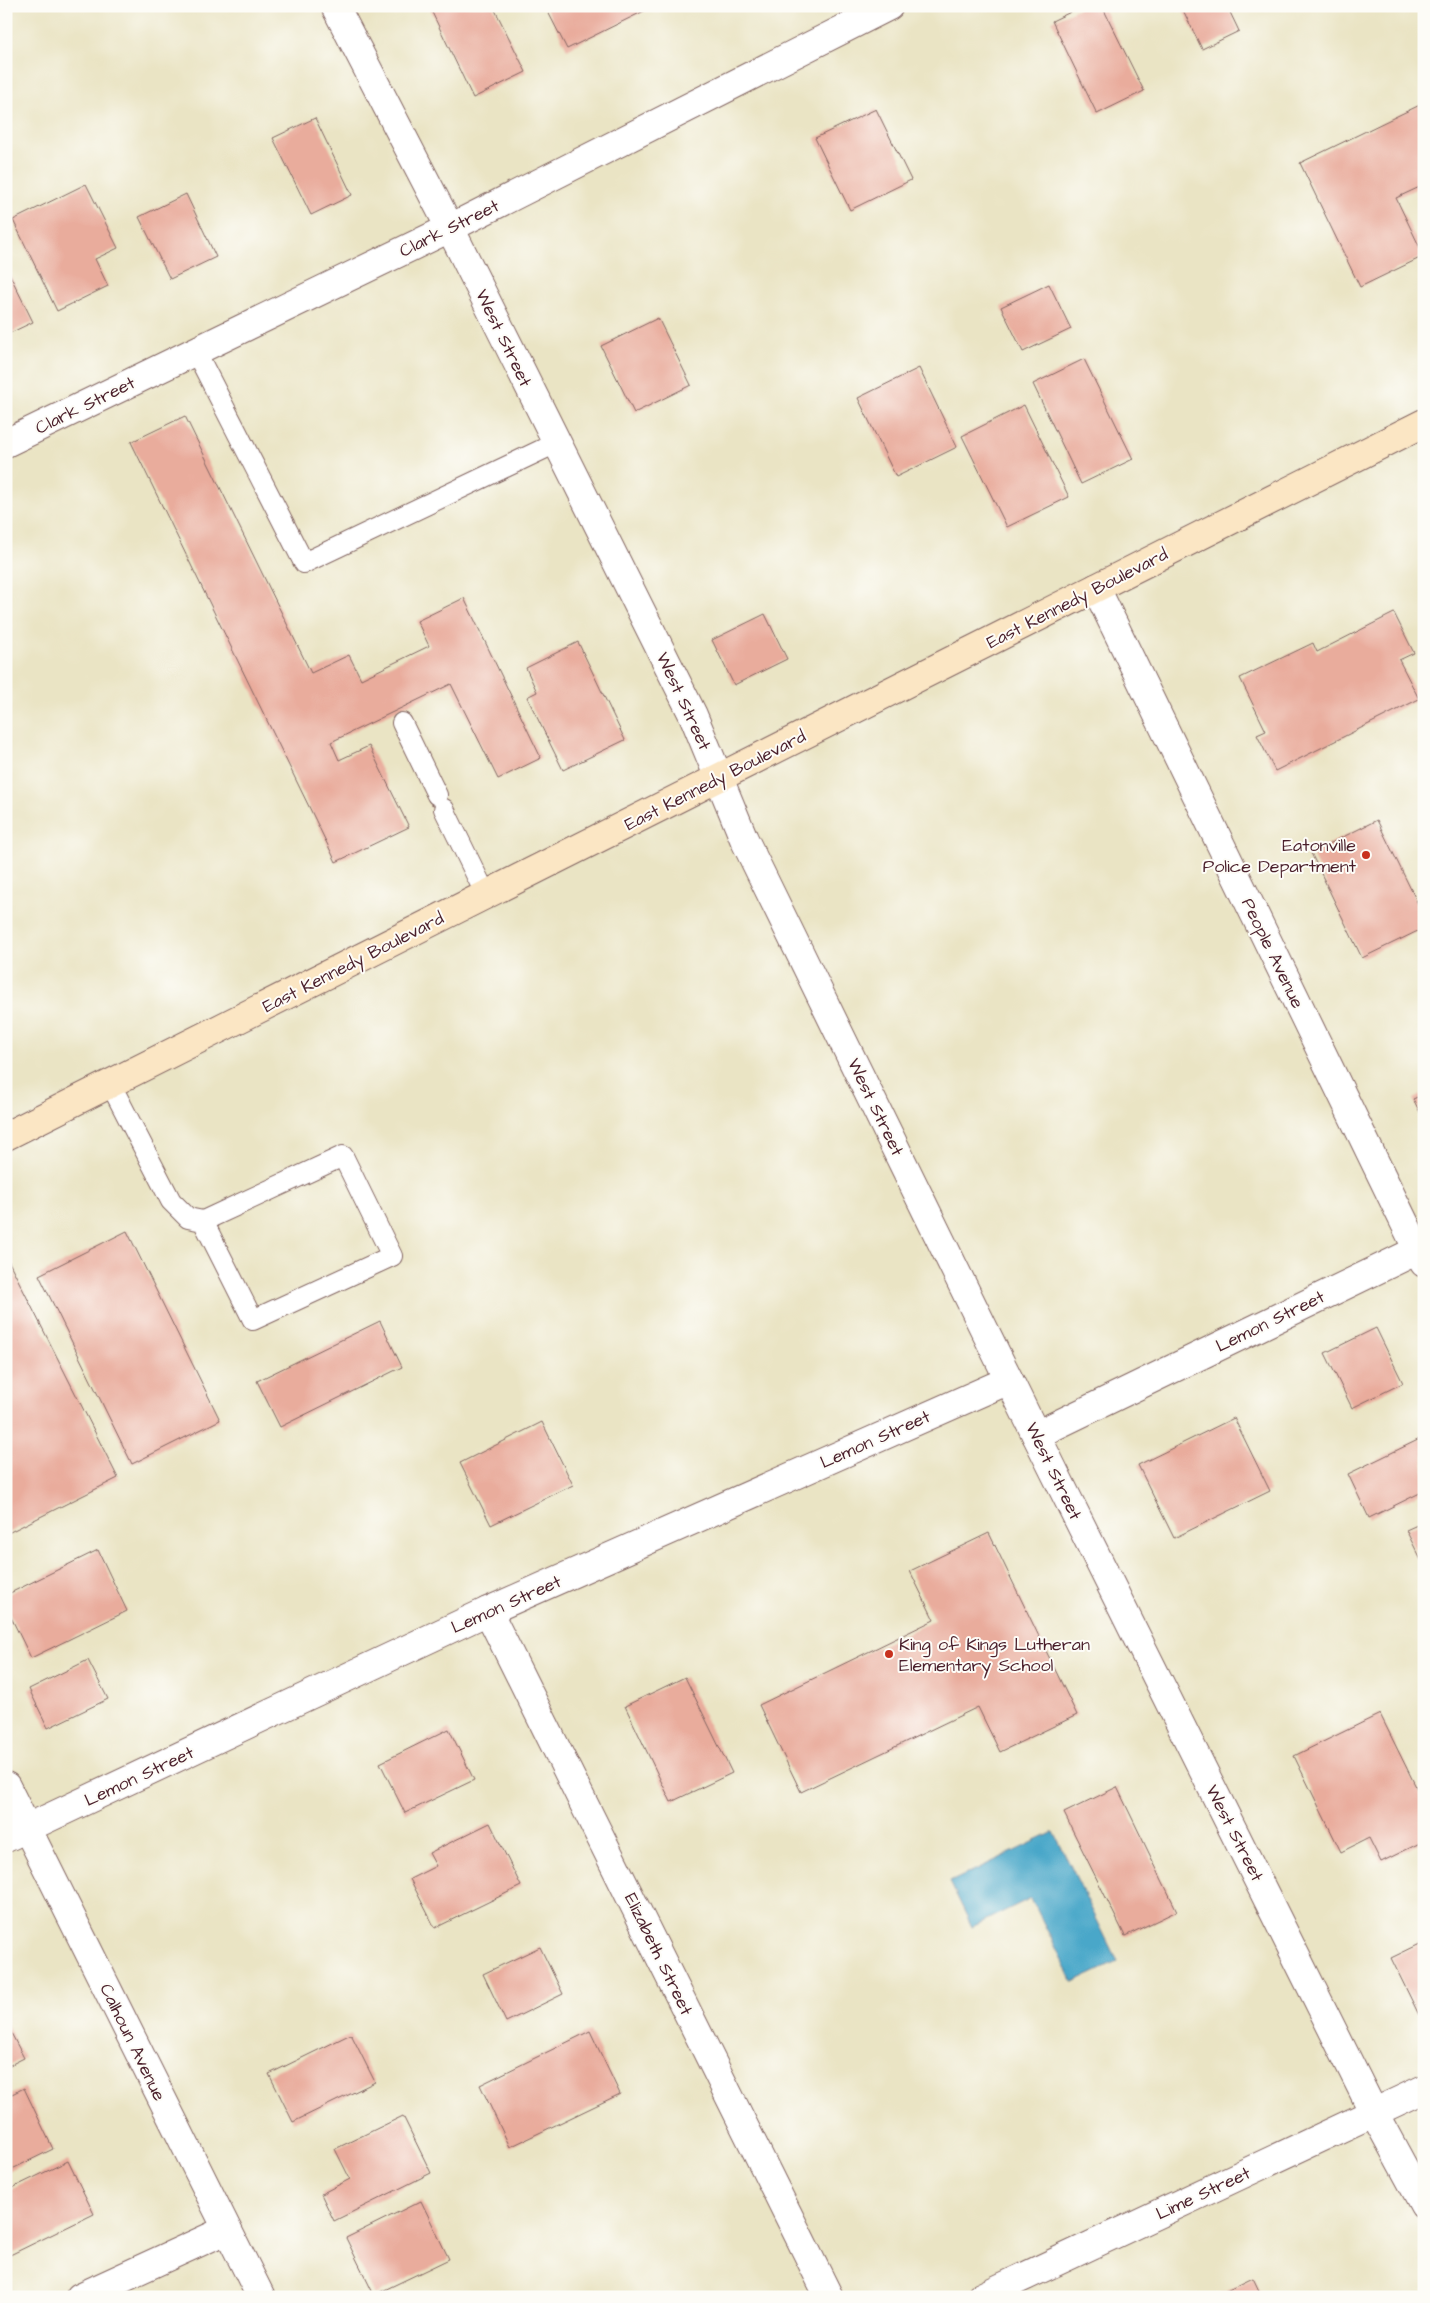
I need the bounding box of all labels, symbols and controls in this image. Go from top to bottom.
street label: Clark Street [395,193,504,263]
street label: West Street [469,285,538,392]
street label: Clark Street [31,370,140,440]
street label: East Kennedy Boulevard [982,542,1173,656]
street label: West Street [650,648,718,755]
street label: East Kennedy Boulevard [620,724,811,838]
place label: Eatonville Police Department [1203,833,1357,879]
marker: Eatonville Police Department [1360,849,1372,861]
street label: People Avenue [1235,894,1310,1013]
street label: East Kennedy Boulevard [258,906,449,1020]
street label: West Street [841,1054,910,1161]
street label: Lemon Street [1212,1284,1329,1359]
street label: Lemon Street [816,1404,935,1475]
street label: West Street [1019,1418,1088,1525]
street label: Lemon Street [447,1569,566,1640]
place label: King of Kings Lutheran Elementary School [899,1632,1090,1679]
marker: King of Kings Lutheran Elementary School [883,1648,895,1660]
street label: Lemon Street [80,1740,199,1813]
street label: West Street [1199,1780,1270,1887]
street label: Elizabeth Street [618,1889,699,2020]
street label: Calhoun Avenue [93,1979,172,2105]
street label: Lime Street [1152,2160,1255,2226]

